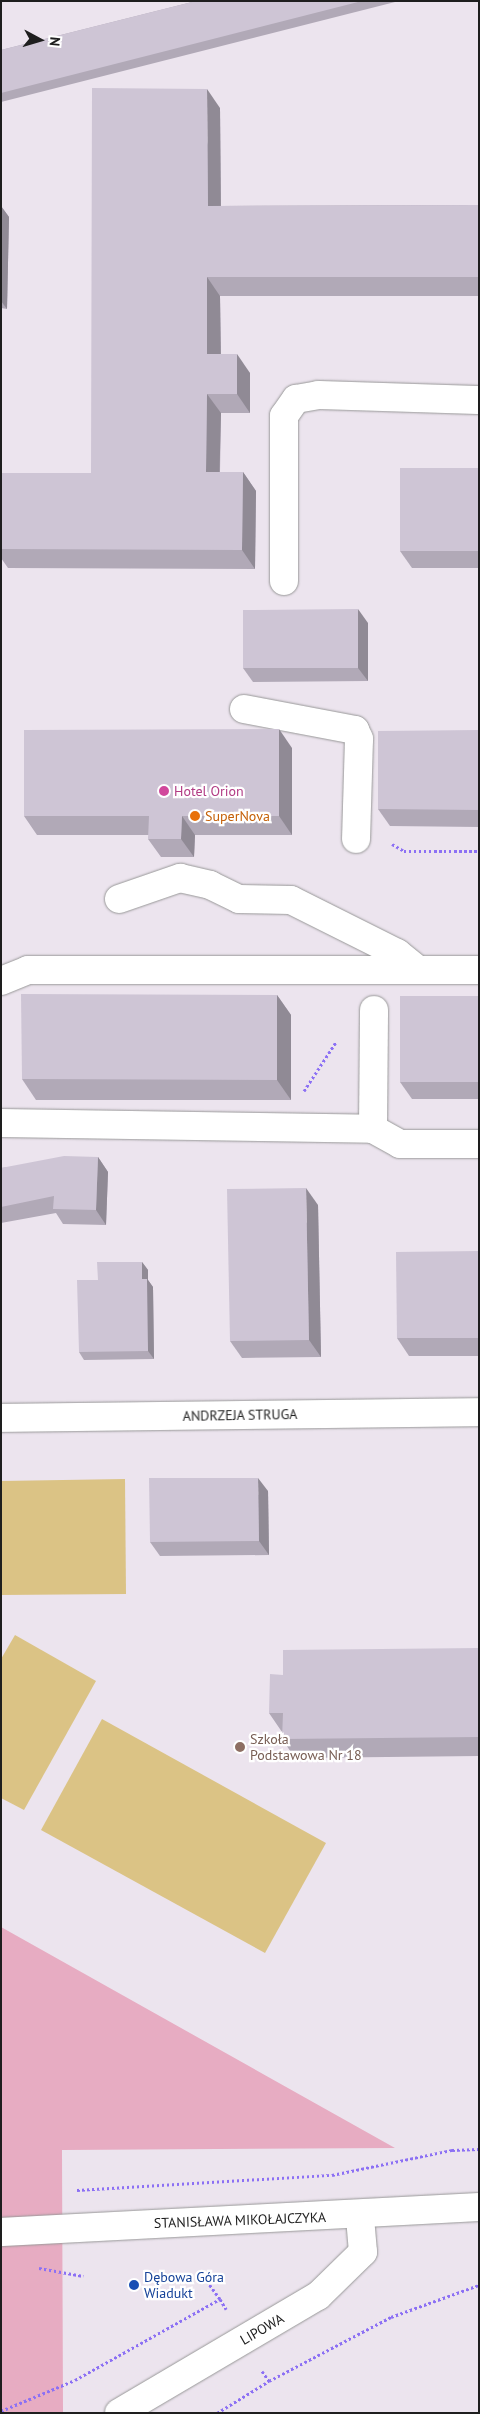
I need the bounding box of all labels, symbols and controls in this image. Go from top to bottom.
north arrow [15,15,65,65]
text: N [45,36,64,47]
place label: Hotel Orion [174,783,244,799]
marker: Hotel Orion [158,785,170,797]
place label: SuperNova [205,808,270,824]
marker: SuperNova [189,810,201,822]
street label: ANDRZEJA STRUGA [182,1406,298,1424]
place label: Szkoła Podstawowa Nr 18 [250,1731,362,1764]
marker: Szkoła Podstawowa Nr 18 [234,1741,246,1753]
street label: STANISŁAWA MIKOŁAJCZYKA [153,2209,327,2231]
place label: Dębowa Góra Wiadukt [144,2269,224,2302]
marker: Dębowa Góra Wiadukt [128,2279,140,2291]
street label: LIPOWA [237,2310,287,2348]

